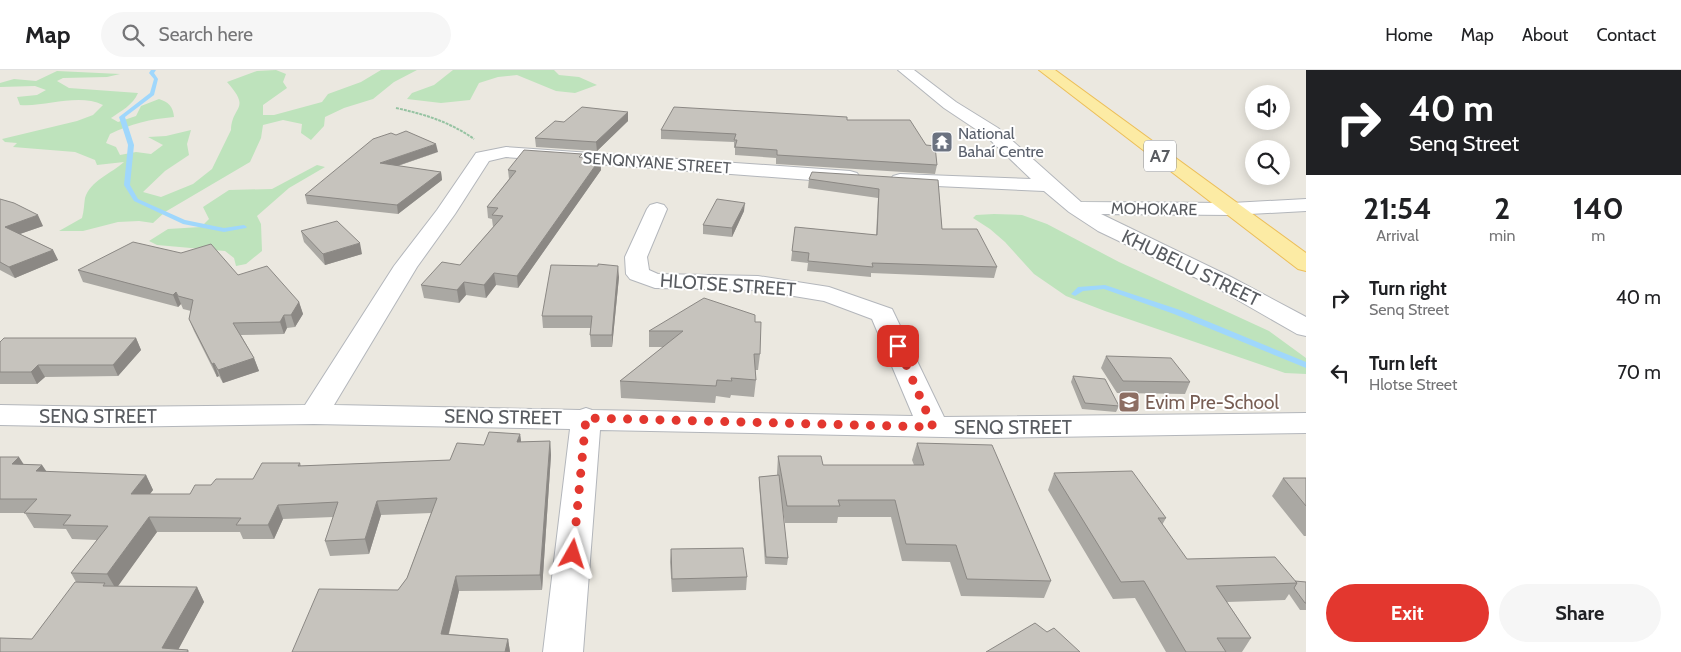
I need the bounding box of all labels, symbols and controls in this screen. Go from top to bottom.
search box [101,12,451,57]
text: Map [25,20,71,49]
icon: search [119,21,147,49]
text: Search here [159,23,253,46]
text: Home [1385,24,1433,46]
text: Map [1461,24,1494,46]
text: About [1522,24,1568,46]
text: Contact [1596,24,1656,46]
map controls [1245,85,1290,185]
button: sound [1245,85,1290,130]
text: 40 m [1409,87,1494,130]
icon: right [1326,90,1391,155]
place label: National Bahaí Centre [958,124,1044,161]
temple icon: National Bahaí Centre [930,130,954,154]
text: Senq Street [1409,130,1519,157]
road number: A7 [1144,140,1176,172]
button: search [1245,140,1290,185]
street label: SENQNYANE STREET [582,148,732,178]
text: 21:54 [1363,190,1432,227]
text: 2 [1494,190,1510,227]
text: 140 [1573,190,1624,227]
street label: MOHOKARE [1111,199,1197,219]
street label: KHUBELU STREET [1118,225,1264,311]
text: Arrival [1376,226,1419,245]
text: min [1489,226,1515,245]
text: m [1591,226,1605,245]
street label: HLOTSE STREET [659,269,797,301]
text: Turn right [1369,277,1447,300]
icon: right [1326,284,1354,312]
text: 40 m [1616,286,1661,309]
text: Senq Street [1369,300,1449,319]
pin [877,325,919,367]
icon: arrive [884,332,912,360]
text: Turn left [1369,352,1437,375]
icon: left [1326,359,1354,387]
text: 70 m [1617,361,1661,384]
text: Hlotse Street [1369,375,1457,394]
school or university icon: Evim Pre-School [1117,390,1141,414]
place label: Evim Pre-School [1145,391,1279,414]
street label: SENQ STREET [444,404,562,430]
street label: SENQ STREET [39,405,157,428]
street label: SENQ STREET [954,416,1072,439]
position arrow [546,527,598,579]
button: Exit [1326,584,1489,642]
button: Share [1499,584,1661,642]

